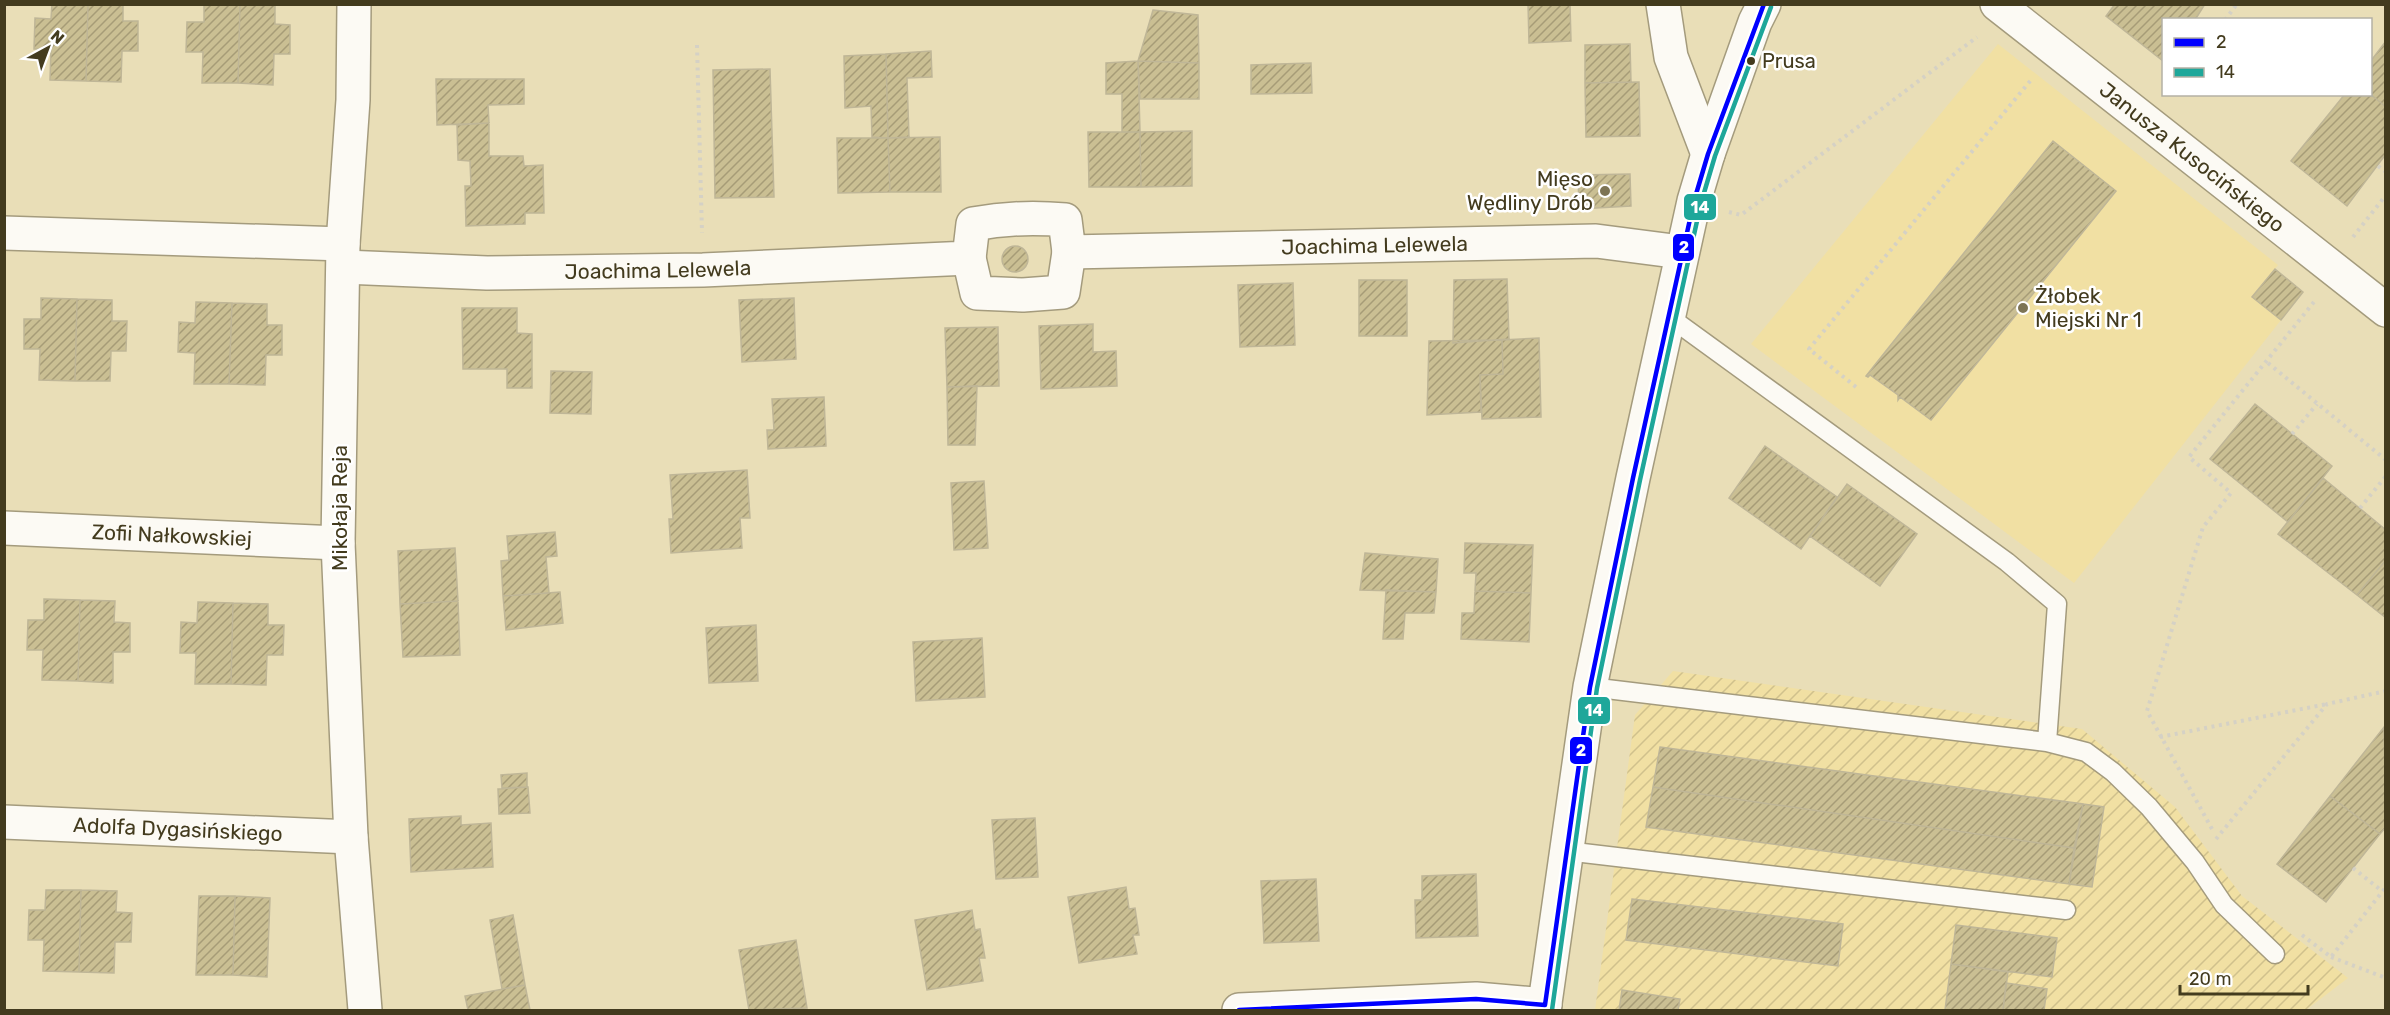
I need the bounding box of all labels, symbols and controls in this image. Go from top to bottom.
north arrow [18,18,78,78]
legend [2162,18,2372,96]
text: N [47,26,68,48]
text: 2 [2216,31,2227,53]
place label: Prusa [1762,49,1816,73]
marker: Prusa [1745,55,1757,67]
text: 14 [2216,61,2235,83]
street label: Janusza Kusocińskiego [2095,76,2290,237]
place label: Mięso Wędliny Drób [1467,166,1593,215]
marker: Mięso Wędliny Drób [1598,184,1612,198]
line badge: 14 [1683,193,1717,221]
text: 14 [1691,198,1710,217]
street label: Joachima Lelewela [1281,231,1468,260]
line badge: 2 [1672,233,1695,262]
text: 2 [1679,238,1689,257]
street label: Joachima Lelewela [564,255,752,284]
place label: Żłobek Miejski Nr 1 [2035,283,2142,332]
marker: Żłobek Miejski Nr 1 [2016,301,2030,315]
street label: Mikołaja Reja [327,445,352,571]
street label: Zofii Nałkowskiej [91,519,253,551]
line badge: 14 [1577,696,1611,725]
text: 14 [1585,701,1604,720]
line badge: 2 [1569,736,1593,765]
text: 2 [1576,741,1586,760]
street label: Adolfa Dygasińskiego [73,812,283,846]
scale bar [2180,958,2308,996]
text: 20 m [2189,968,2231,990]

